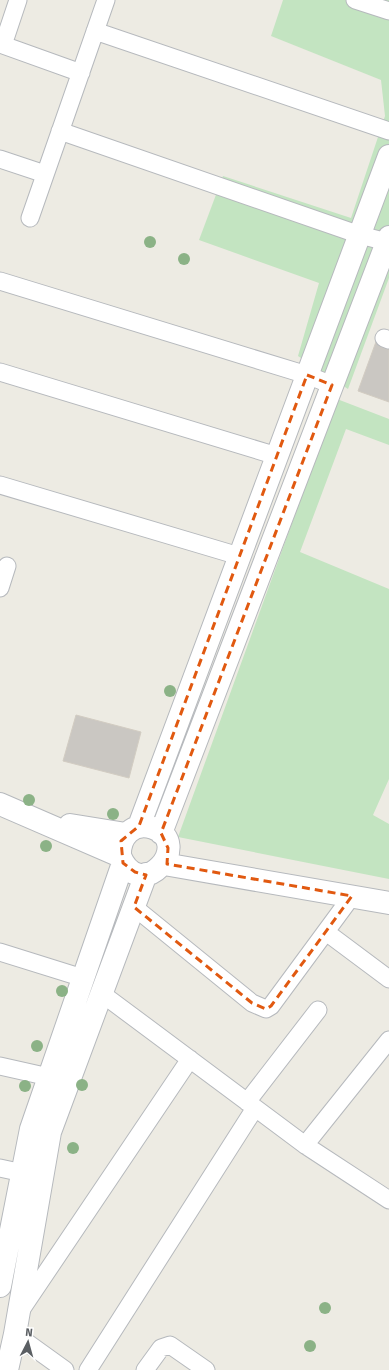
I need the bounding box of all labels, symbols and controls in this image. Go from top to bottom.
north arrow [8,1322,48,1362]
text: N [25,1326,33,1339]

